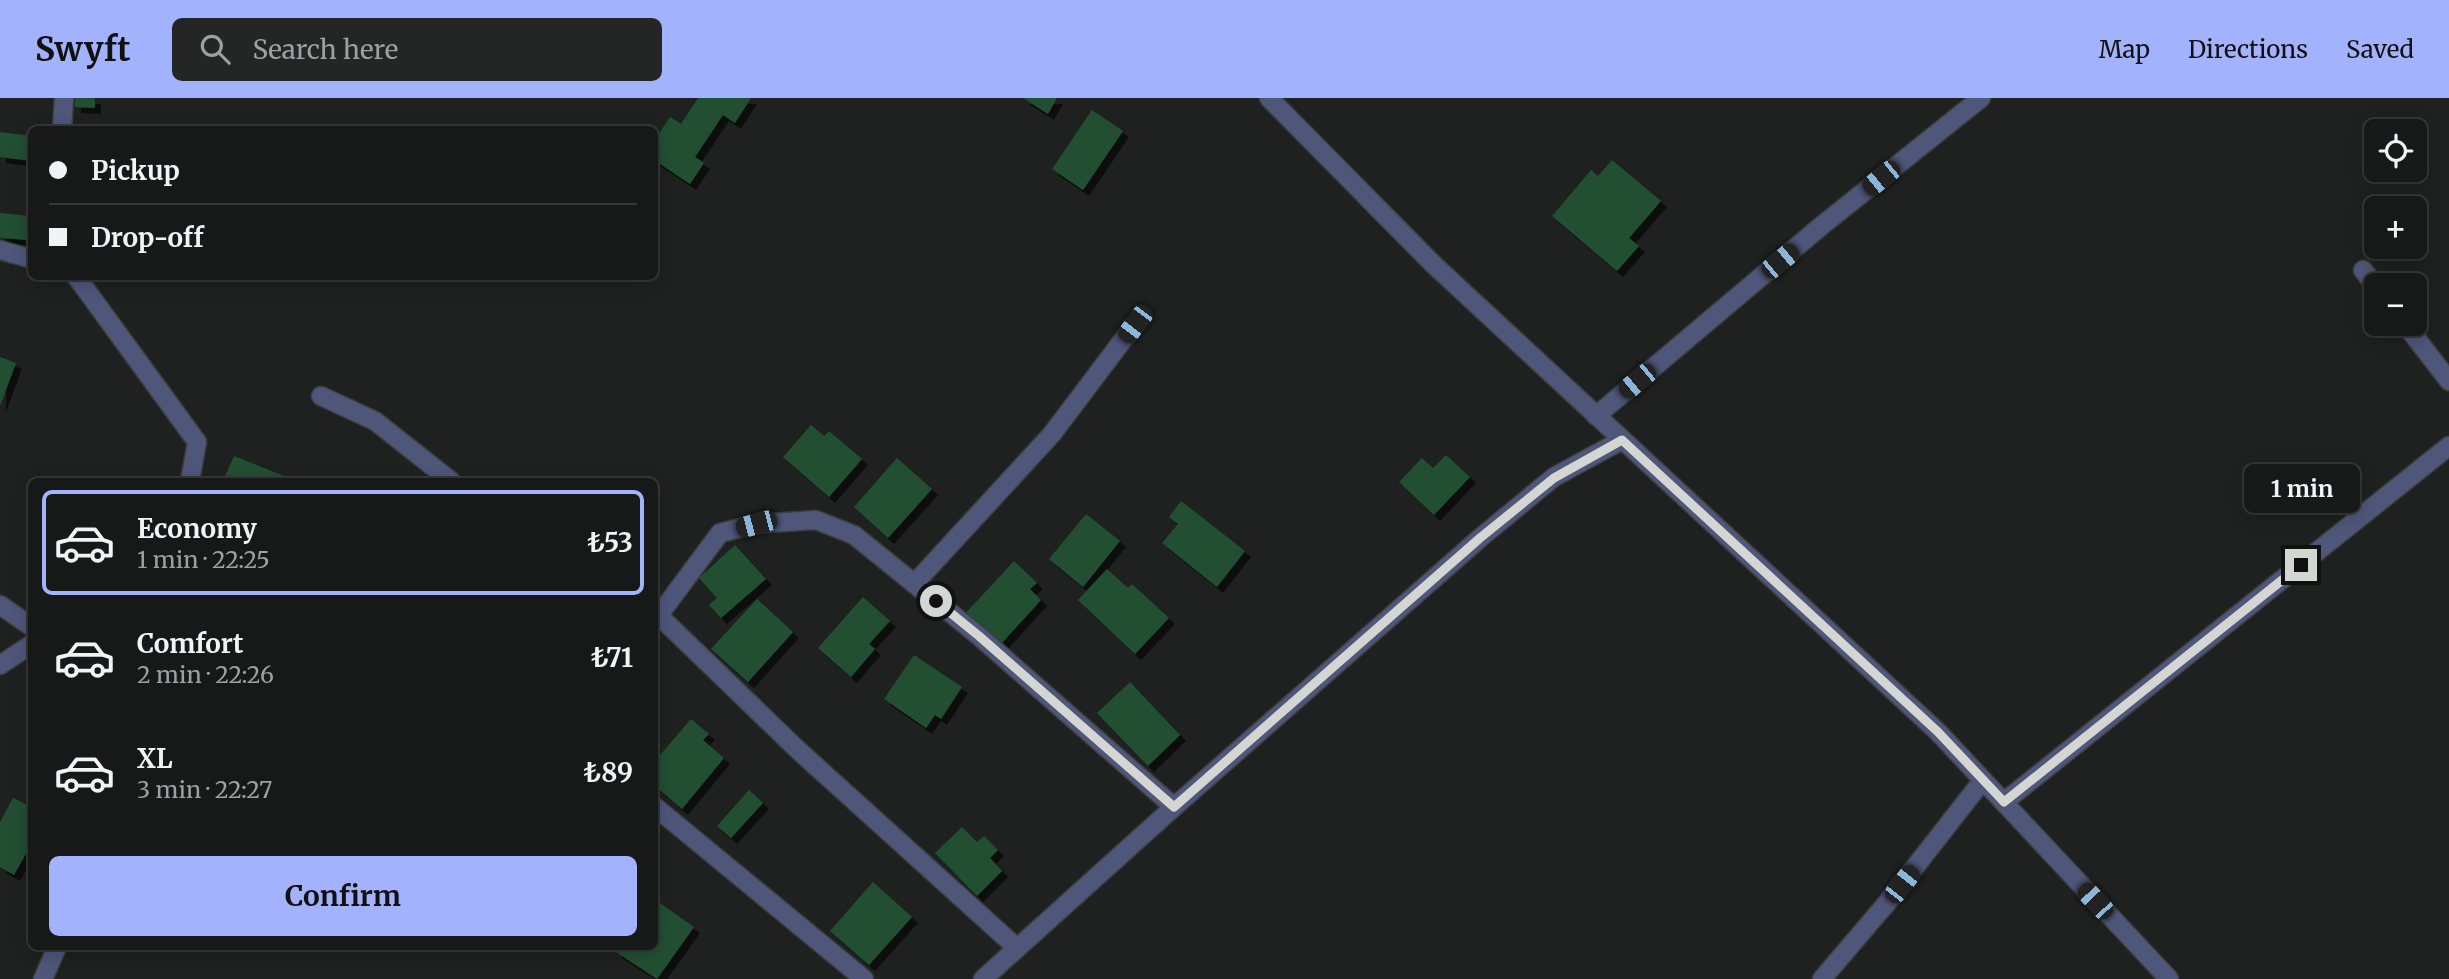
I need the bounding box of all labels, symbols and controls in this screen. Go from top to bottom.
search box [172,18,662,81]
text: Swyft [35,29,130,70]
icon: search [196,30,234,68]
text: Search here [252,33,398,66]
text: Map [2099,34,2150,65]
text: Directions [2188,34,2308,65]
text: Saved [2346,34,2414,65]
map controls [2364,119,2427,336]
button: locate [2364,119,2427,182]
text: Pickup [91,154,180,187]
car [1859,157,1904,199]
button: + [2364,196,2427,259]
text: Drop-off [91,221,204,254]
car [1758,239,1803,283]
button: − [2364,273,2427,336]
car [1114,301,1157,347]
car [1615,359,1660,403]
callout: 1 min [2243,463,2359,512]
text: 1 min [2271,474,2333,503]
car [733,508,780,540]
icon: car [53,511,116,574]
text: Economy [137,512,257,545]
text: ₺53 [587,526,633,559]
text: 1 min · 22:25 [137,545,270,574]
route end [2285,549,2317,581]
route start [920,585,952,617]
icon: car [53,626,116,689]
text: Comfort [137,627,243,660]
text: ₺71 [591,641,633,674]
text: 2 min · 22:26 [137,660,274,689]
icon: car [53,741,116,804]
text: XL [137,742,173,775]
text: ₺89 [583,756,633,789]
text: 3 min · 22:27 [137,775,272,804]
button: Confirm [49,856,637,936]
car [1881,861,1924,907]
car [2073,878,2118,924]

